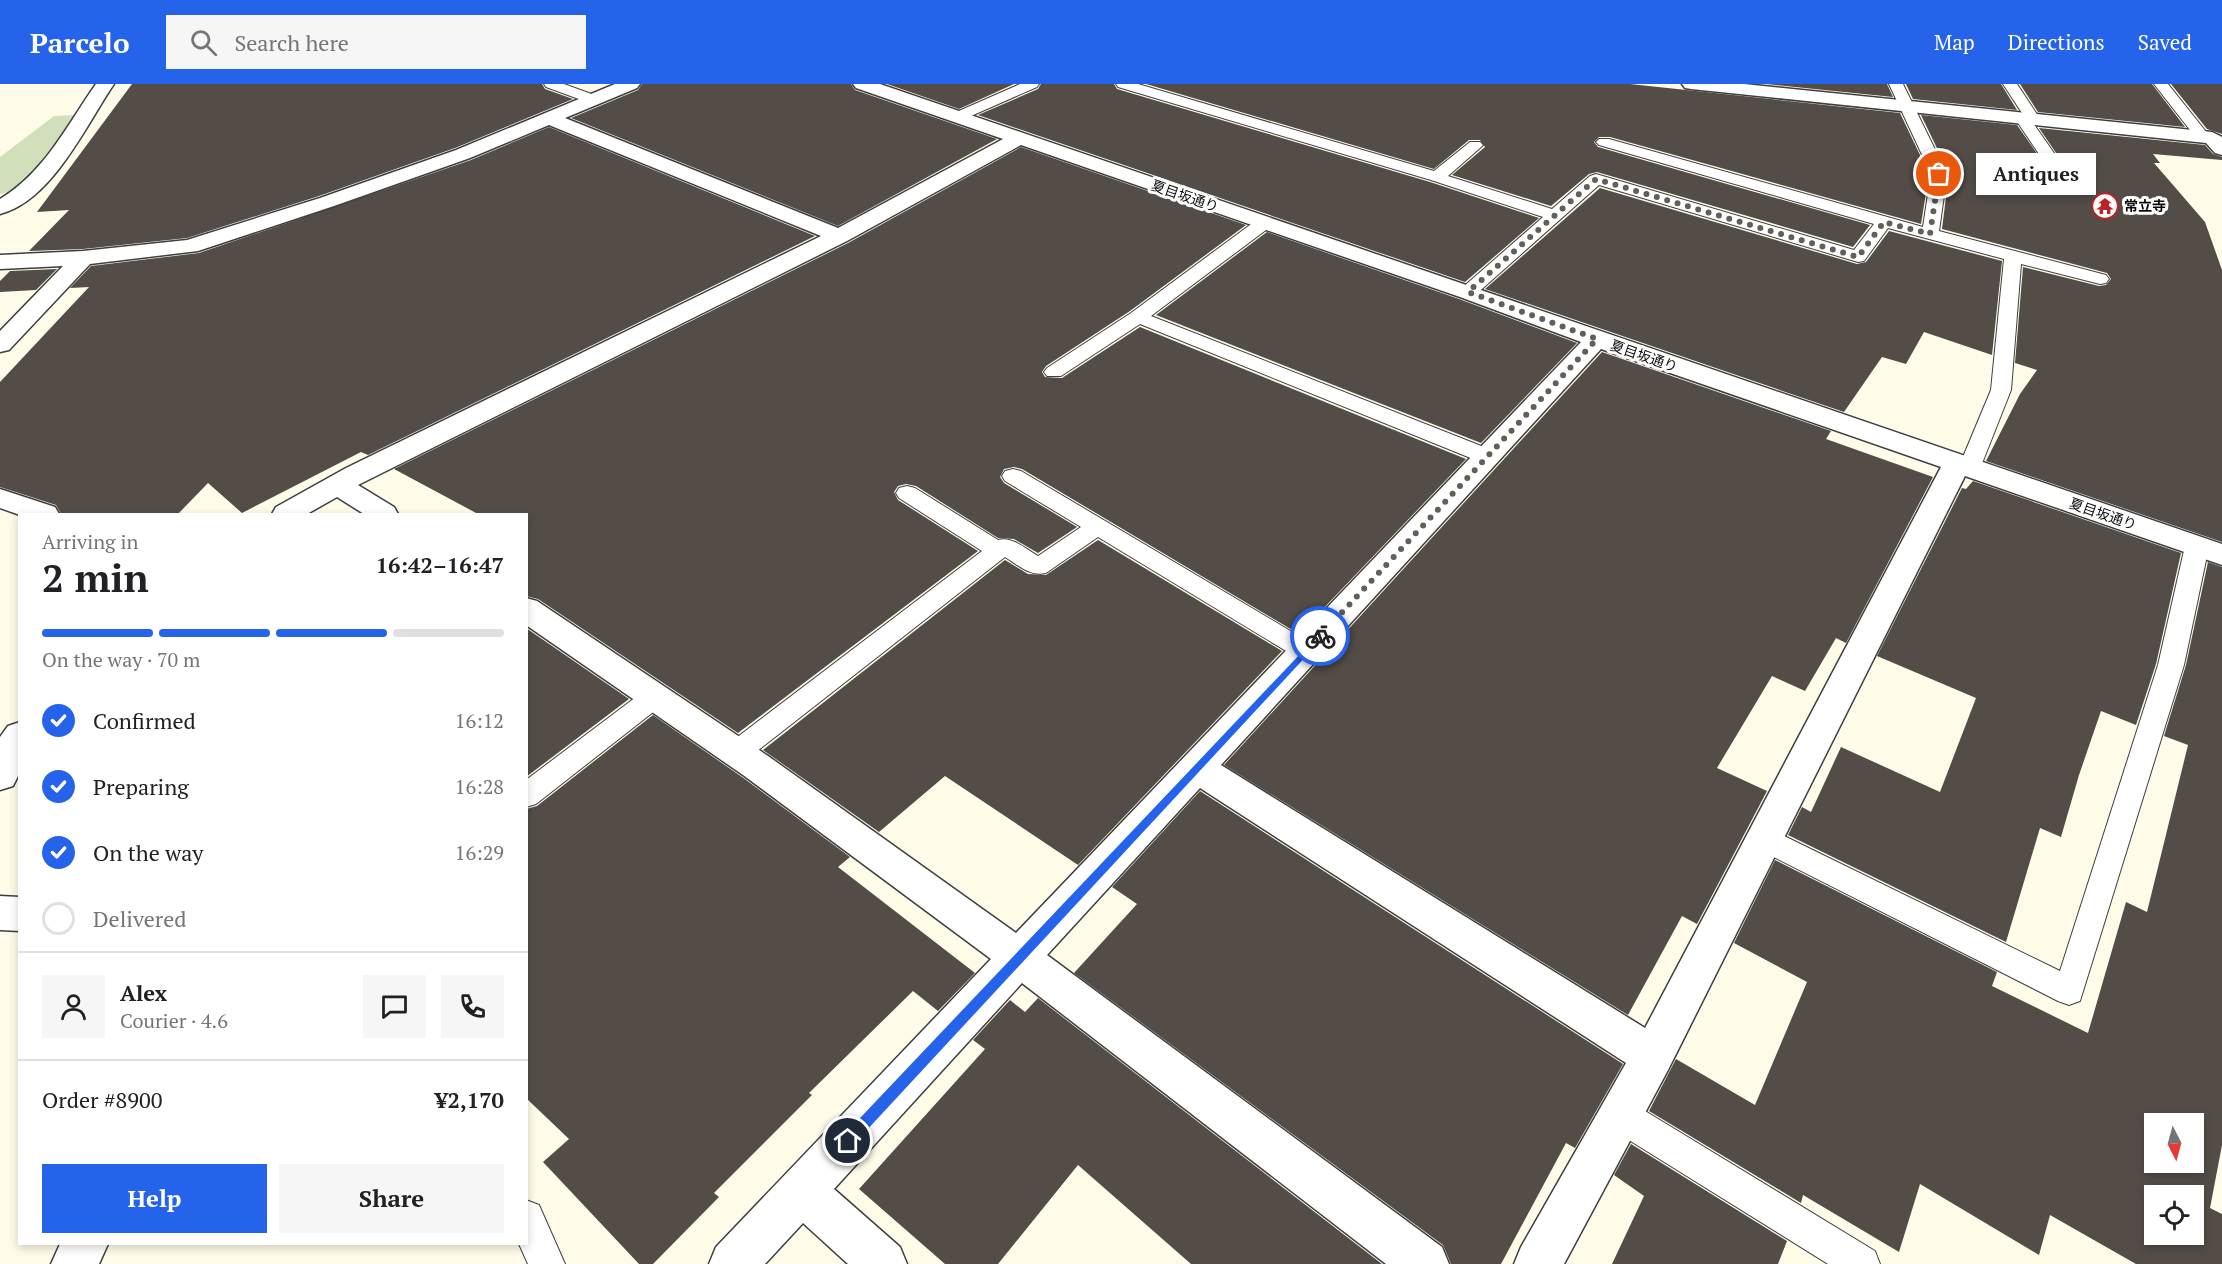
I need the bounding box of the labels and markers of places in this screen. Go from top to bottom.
pin [1913,148,1964,199]
callout: Antiques [1975,153,2095,195]
temple icon: 常立寺 [2090,191,2120,221]
place label: 常立寺 [2124,196,2166,215]
pin [822,1115,873,1166]

